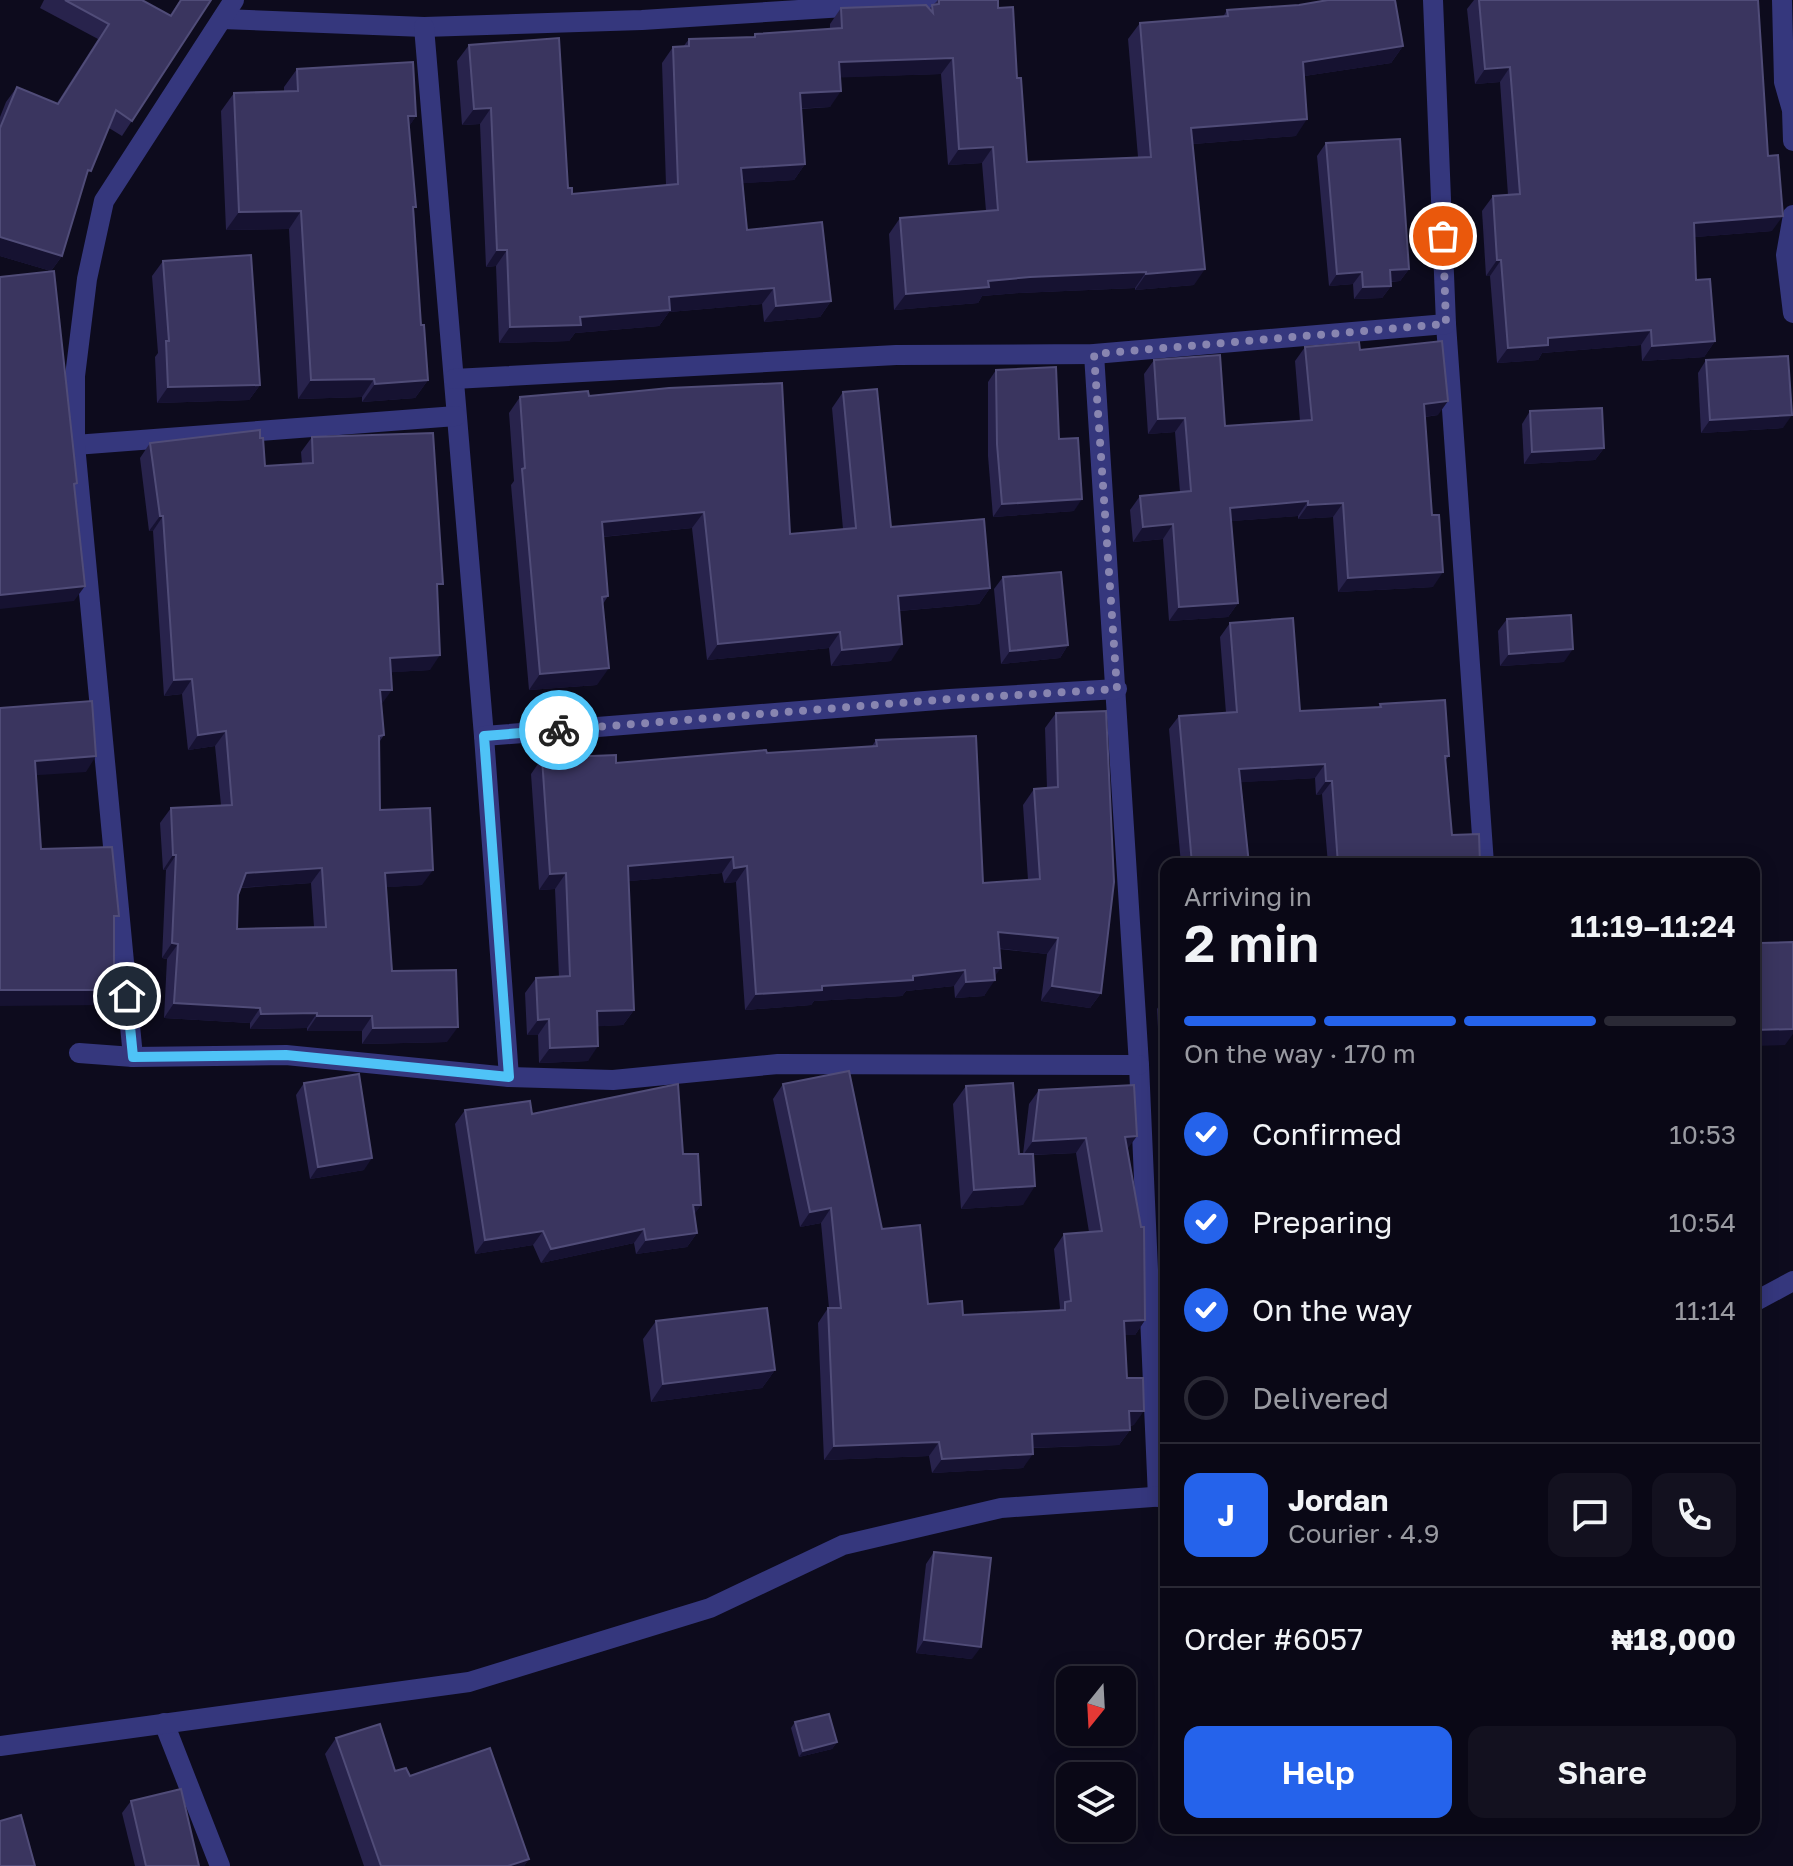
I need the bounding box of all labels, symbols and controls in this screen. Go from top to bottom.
pin [1409,202,1477,270]
icon: bag [1421,214,1465,258]
courier [519,690,599,770]
icon: bike [537,708,581,752]
text: Arriving in [1184,881,1312,912]
text: 11:19–11:24 [1570,908,1736,944]
text: 2 min [1184,911,1319,973]
pin [93,962,161,1030]
icon: home [105,974,149,1018]
text: On the way · 170 m [1184,1038,1416,1069]
icon: check [1184,1112,1228,1156]
text: Confirmed [1252,1116,1402,1152]
text: 10:53 [1669,1119,1736,1150]
icon: check [1184,1200,1228,1244]
text: Preparing [1252,1204,1393,1240]
text: 10:54 [1669,1207,1736,1238]
icon: check [1184,1288,1228,1332]
text: On the way [1252,1292,1412,1328]
text: 11:14 [1675,1295,1736,1326]
text: Delivered [1252,1380,1389,1416]
button: chat [1548,1473,1632,1557]
button: phone [1652,1473,1736,1557]
text: Jordan [1288,1482,1388,1518]
text: J [1217,1497,1235,1533]
text: Courier · 4.9 [1288,1518,1440,1549]
text: Order #6057 [1184,1621,1363,1657]
text: ₦18,000 [1612,1621,1736,1657]
north arrow [1056,1666,1136,1746]
map controls [1056,1666,1136,1842]
button: Help [1184,1726,1452,1818]
button: Share [1468,1726,1736,1818]
button: layers [1056,1762,1136,1842]

